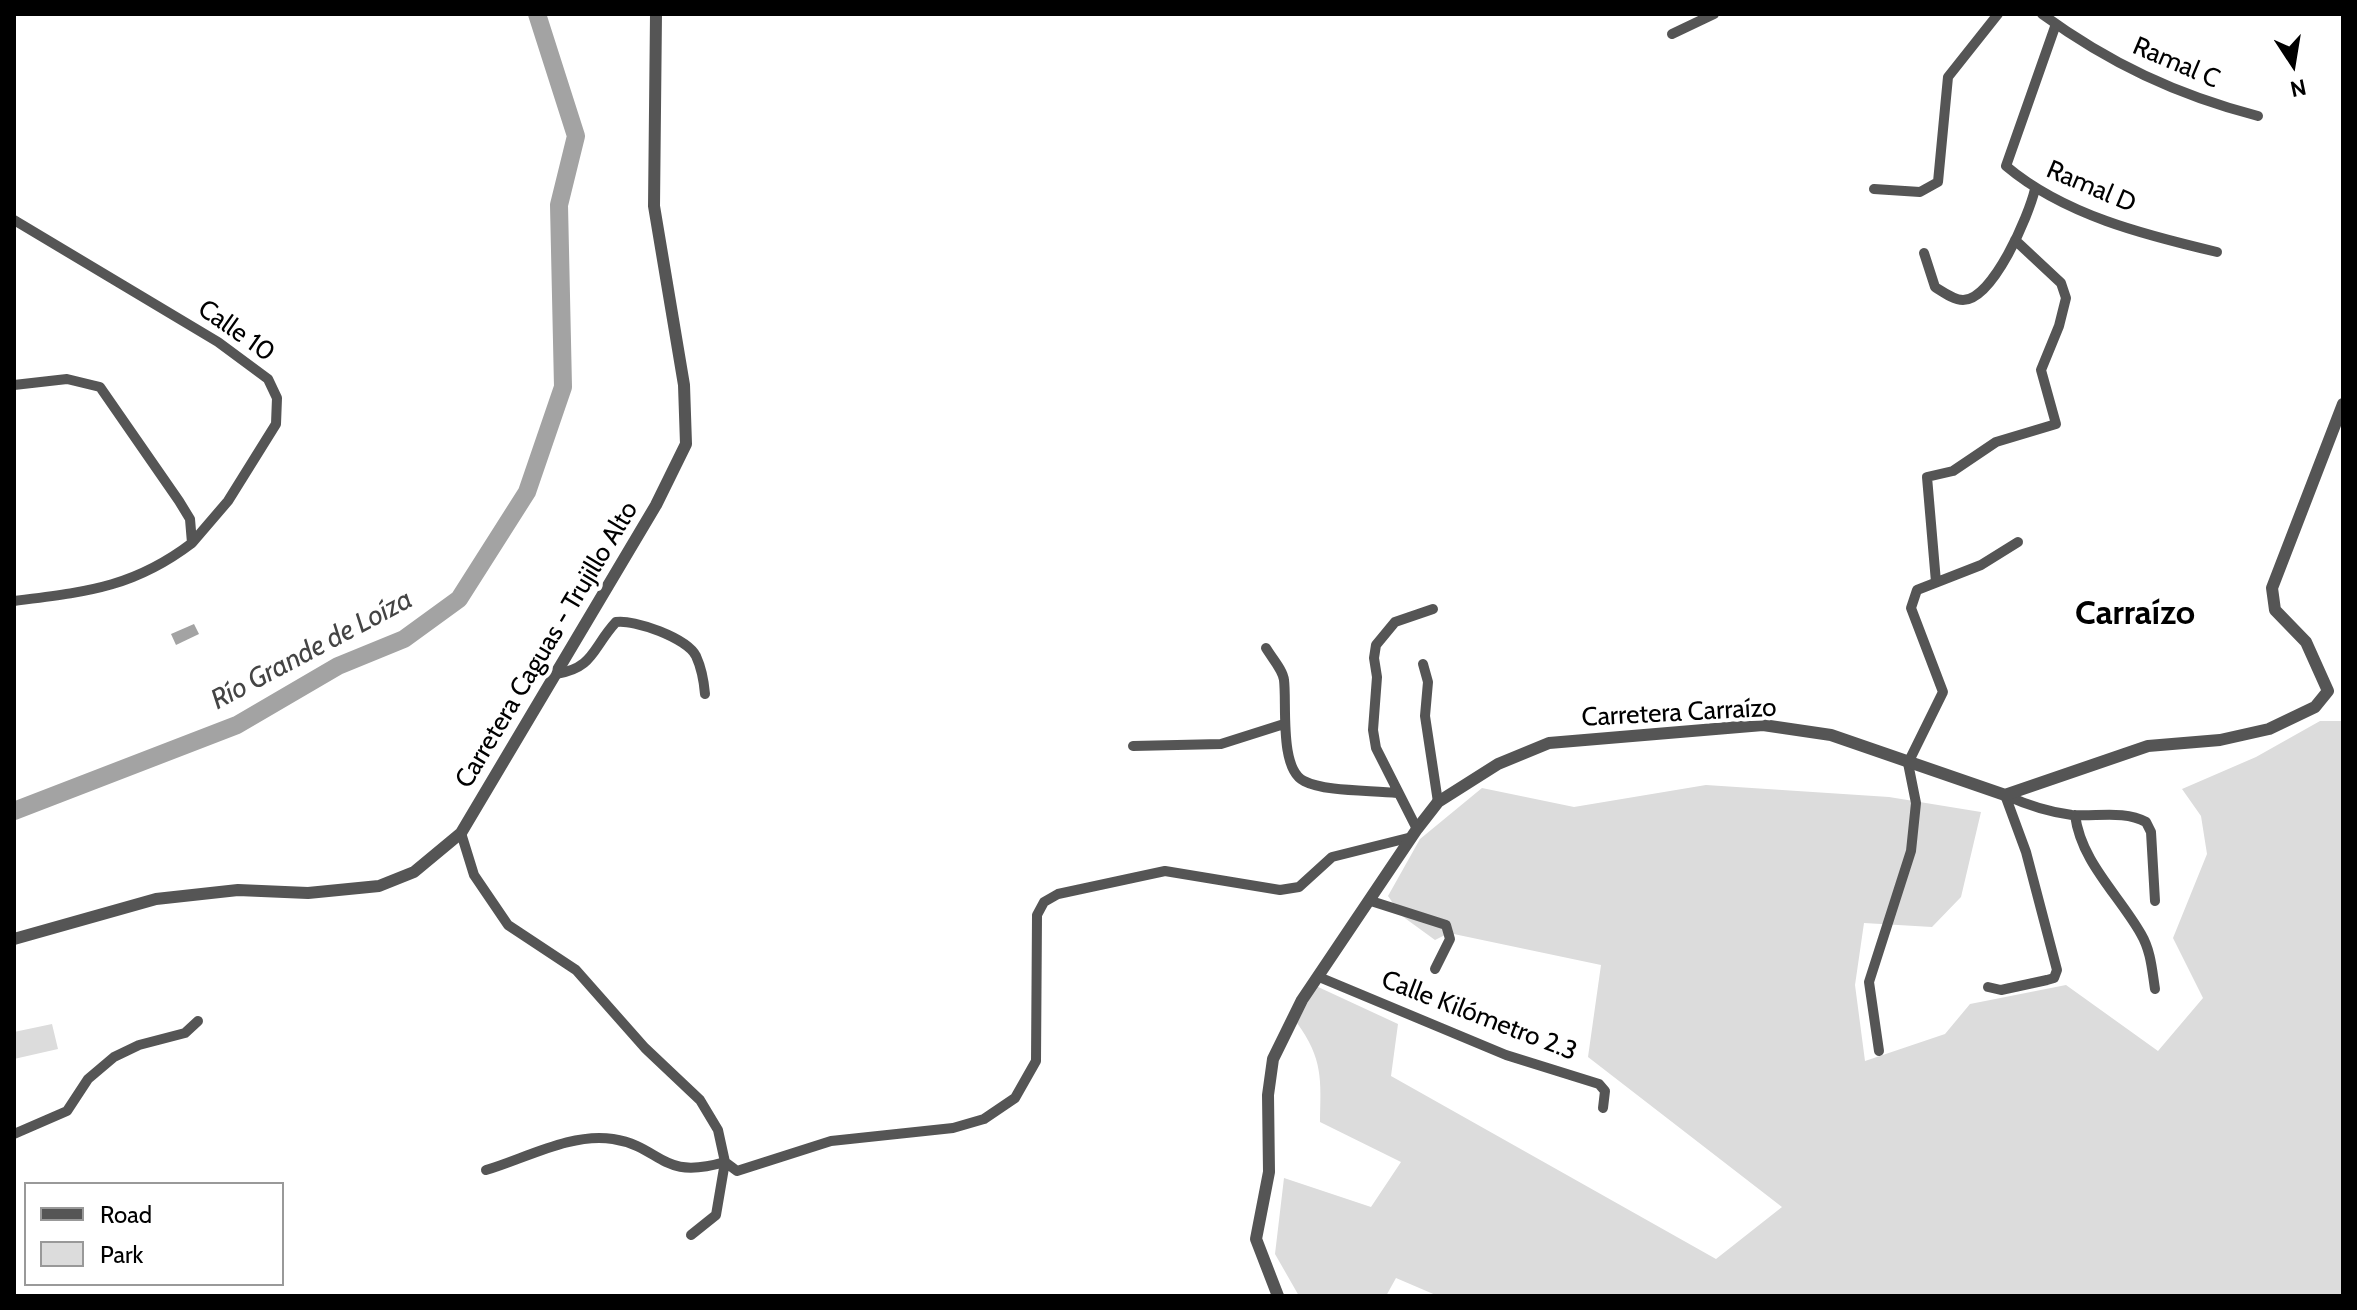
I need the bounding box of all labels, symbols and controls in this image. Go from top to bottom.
north arrow [2253,24,2333,104]
street label: Ramal C [2128,31,2224,95]
text: N [2288,73,2309,103]
street label: Ramal D [2042,154,2140,220]
street label: Calle 10 [192,293,280,369]
street label: Carretera Caguas - Trujillo Alto [449,496,645,794]
water label: Río Grande de Loíza [206,583,418,717]
district label: Carraízo [2075,594,2195,634]
street label: Carretera Carraízo [1581,692,1777,734]
street label: Calle Kilómetro 2.3 [1377,964,1581,1068]
legend [24,1182,284,1286]
text: Road [100,1200,152,1229]
text: Park [100,1240,143,1269]

